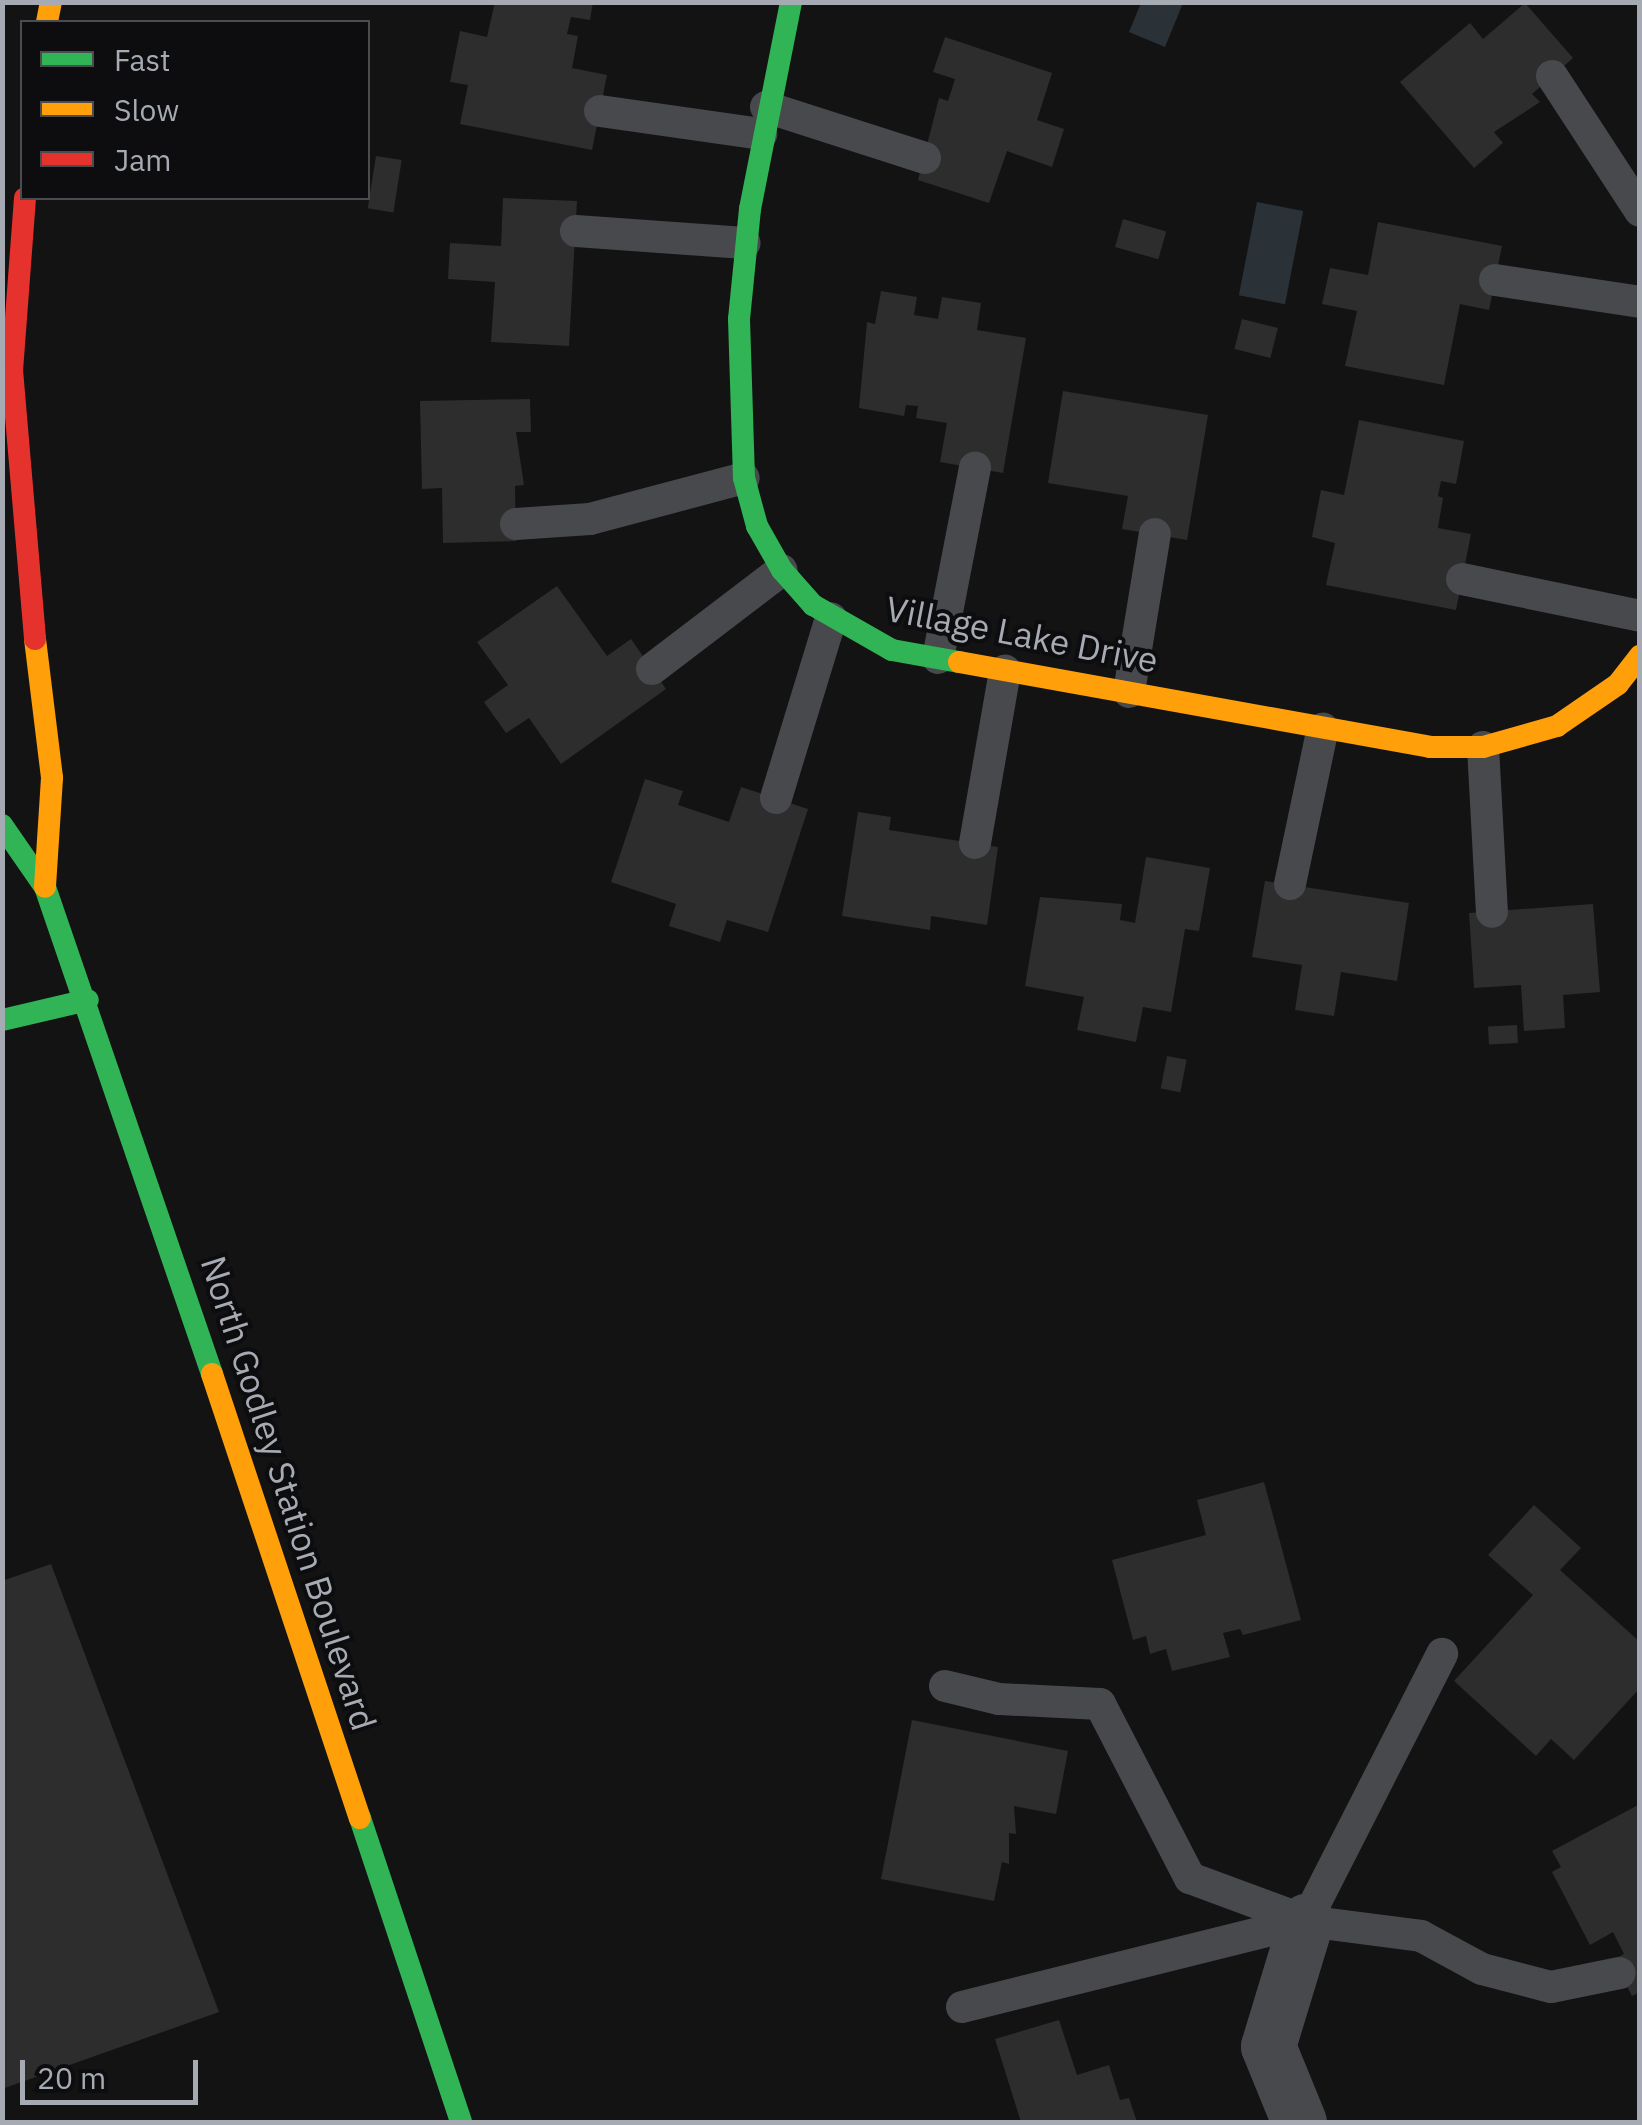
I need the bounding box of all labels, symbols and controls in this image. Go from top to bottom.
legend [20,20,370,200]
text: Fast [114,40,171,79]
text: Slow [114,90,179,129]
text: Jam [114,140,172,179]
street label: Village Lake Drive [882,587,1162,681]
street label: North Godley Station Boulevard [192,1251,386,1735]
scale bar [25,2040,202,2102]
text: 20 m [37,2058,106,2097]

